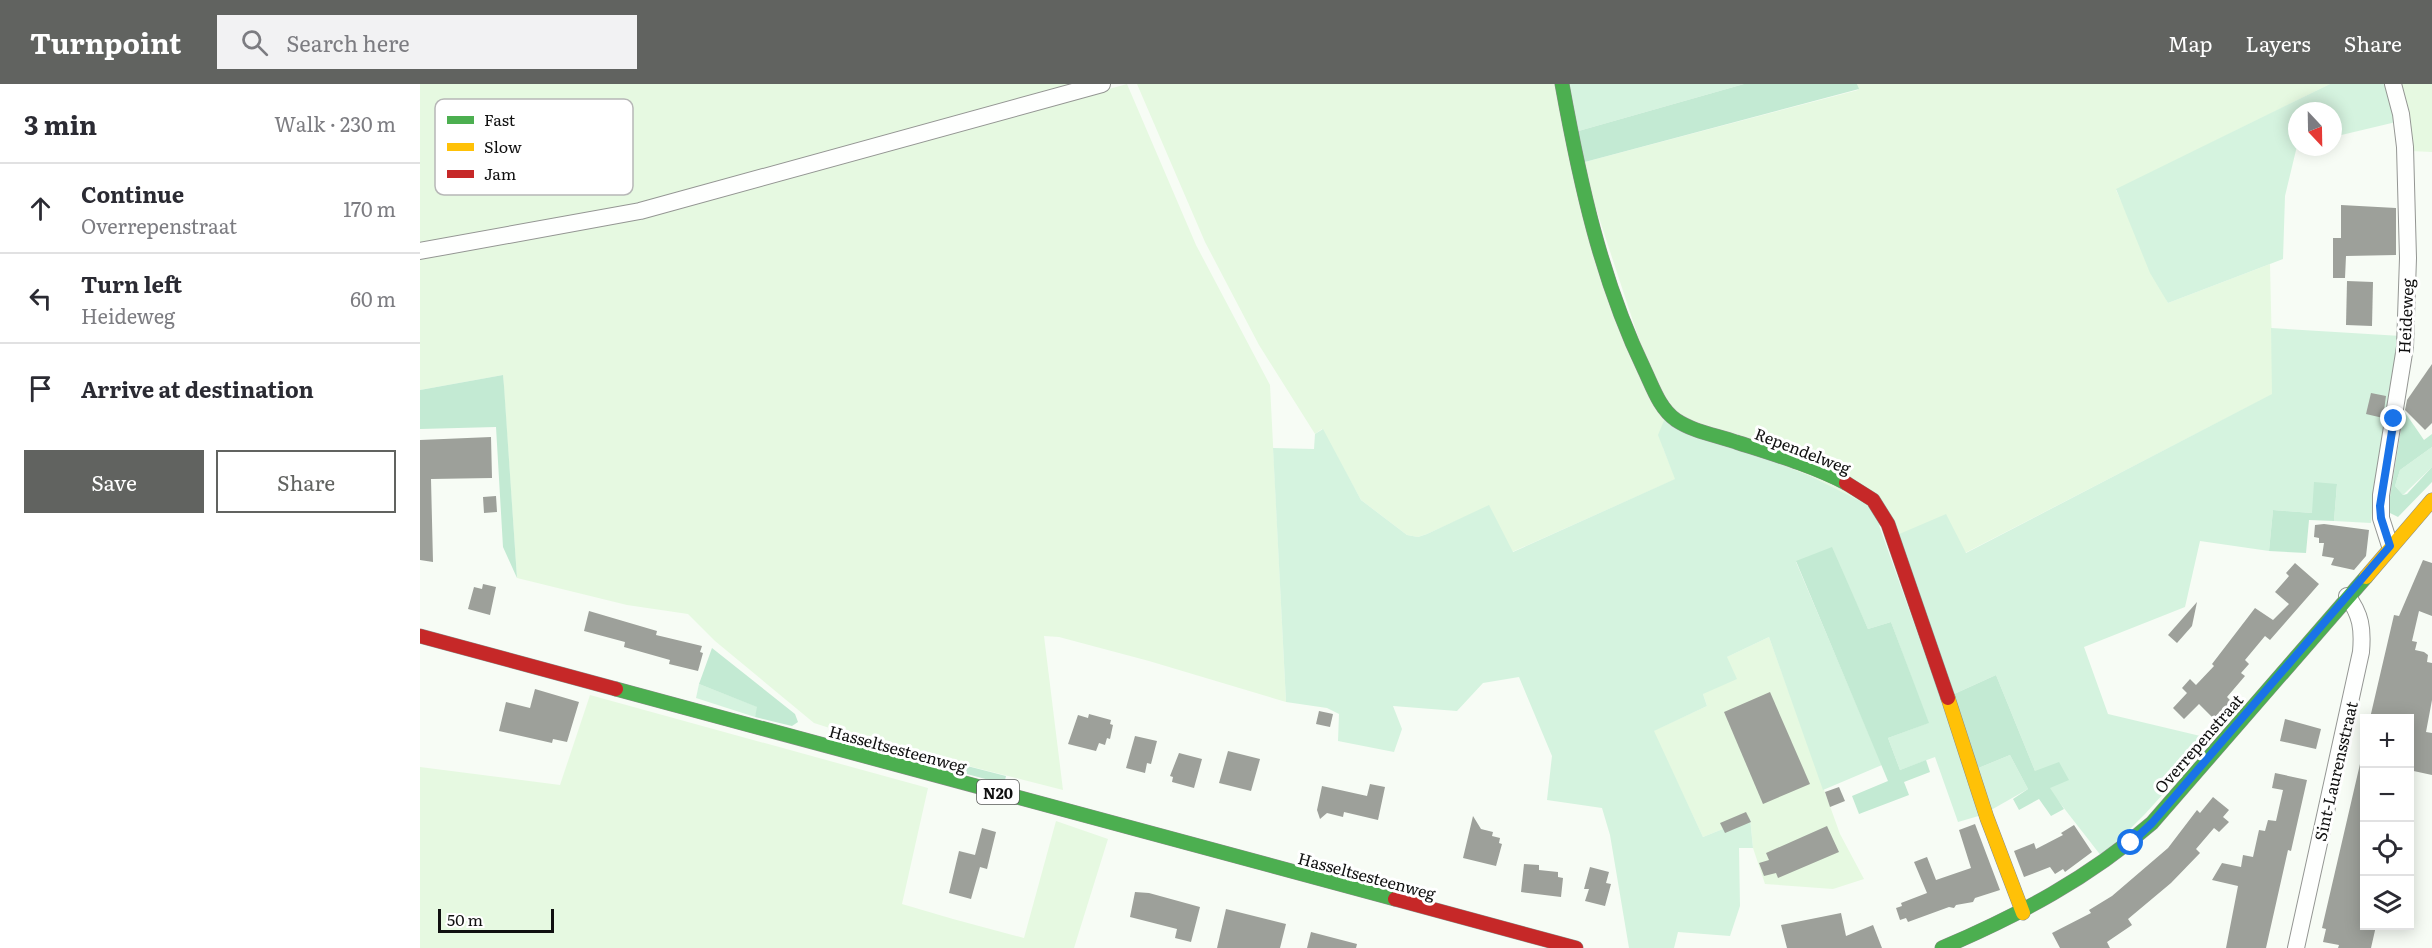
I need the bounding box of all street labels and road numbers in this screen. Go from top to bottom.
street label: Heideweg [2391,278,2419,354]
street label: Rependelweg [1751,421,1855,479]
street label: Overrepenstraat [2148,688,2248,798]
street label: Sint-Laurensstraat [2307,698,2363,843]
street label: Hasseltsesteenweg [826,718,970,778]
road number: N20 [977,780,1019,804]
street label: Hasseltsesteenweg [1295,845,1439,905]

